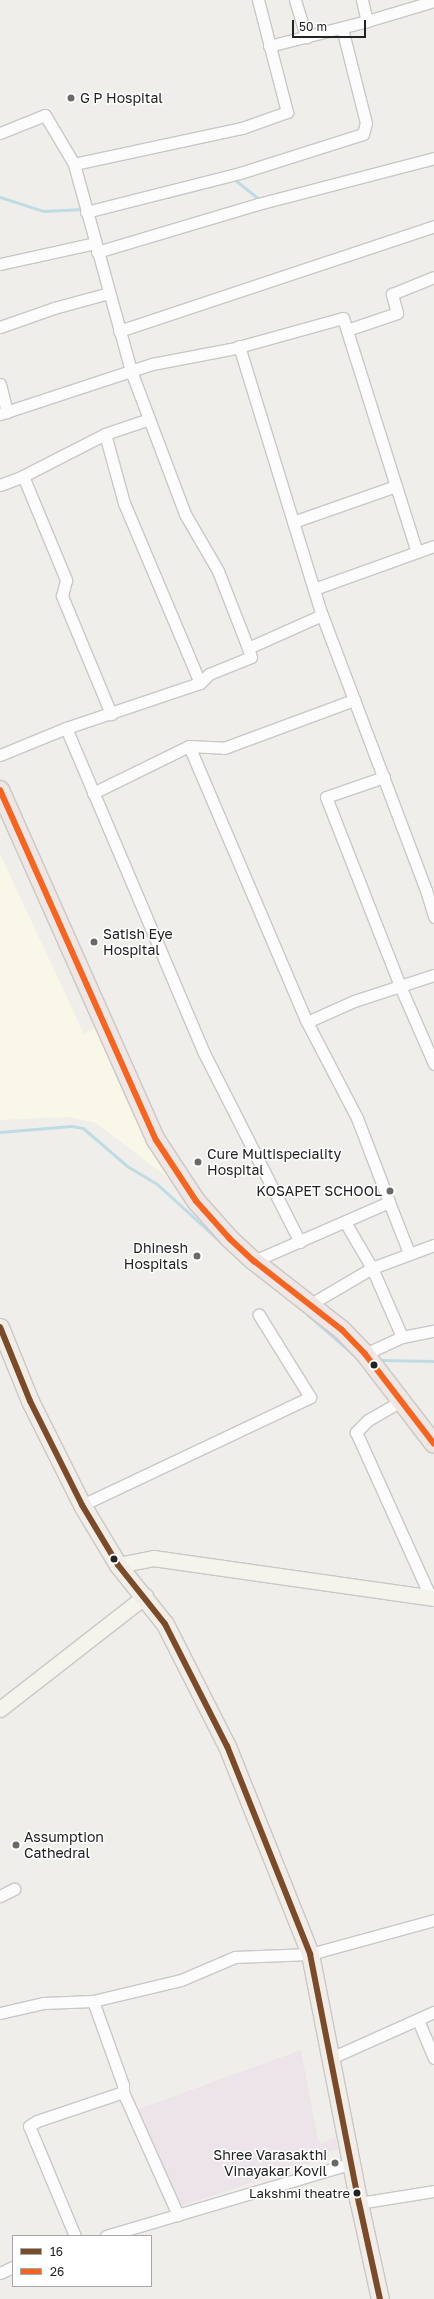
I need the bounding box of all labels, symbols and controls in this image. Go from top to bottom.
scale bar [294,12,368,38]
text: 50 m [299,19,327,34]
place label: G P Hospital [80,90,163,106]
marker: G P Hospital [65,92,77,104]
place label: Satish Eye Hospital [103,926,173,958]
marker: Satish Eye Hospital [88,936,100,948]
place label: Cure Multispeciality Hospital [207,1146,341,1178]
marker: Cure Multispeciality Hospital [192,1156,204,1168]
place label: KOSAPET SCHOOL [256,1183,382,1199]
marker: KOSAPET SCHOOL [385,1186,395,1196]
place label: Dhinesh Hospitals [124,1240,188,1272]
marker: Dhinesh Hospitals [191,1250,203,1262]
unlabelled marker [369,1360,379,1370]
unlabelled marker [109,1554,119,1564]
place label: Assumption Cathedral [24,1829,104,1862]
marker: Assumption Cathedral [11,1840,21,1850]
place label: Shree Varasakthi Vinayakar Kovil [213,2147,327,2180]
marker: Shree Varasakthi Vinayakar Kovil [330,2158,340,2168]
place label: Lakshmi theatre [249,2185,350,2201]
marker: Lakshmi theatre [352,2188,362,2198]
legend [12,2235,152,2287]
text: 16 [50,2244,63,2259]
text: 26 [50,2264,64,2279]

